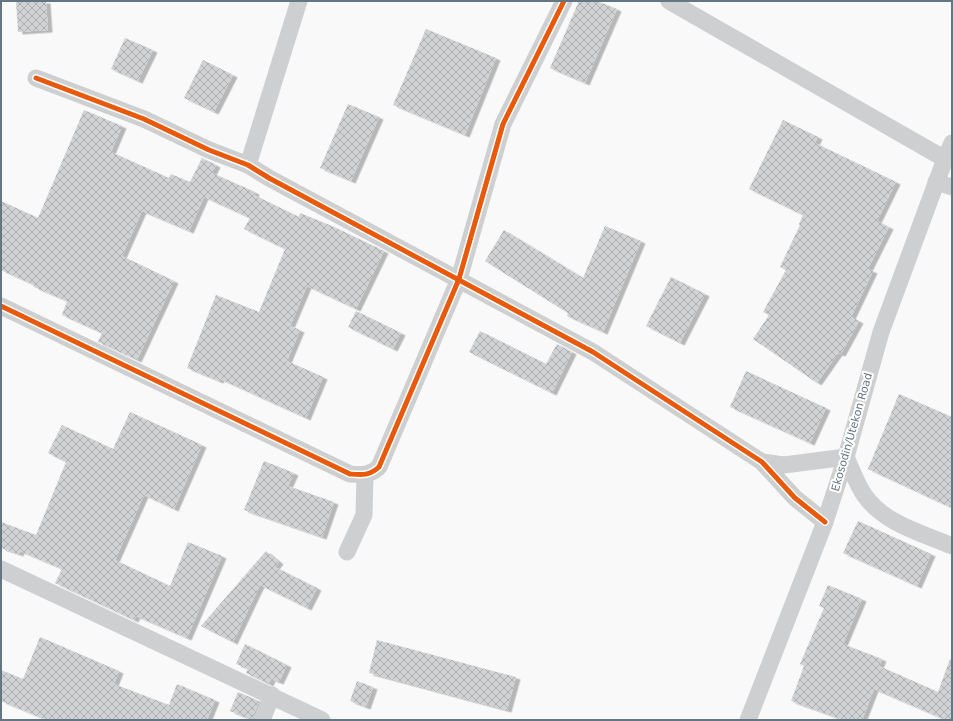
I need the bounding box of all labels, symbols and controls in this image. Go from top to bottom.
street label: Ekosodin/Utekon Road [829,371,875,493]

